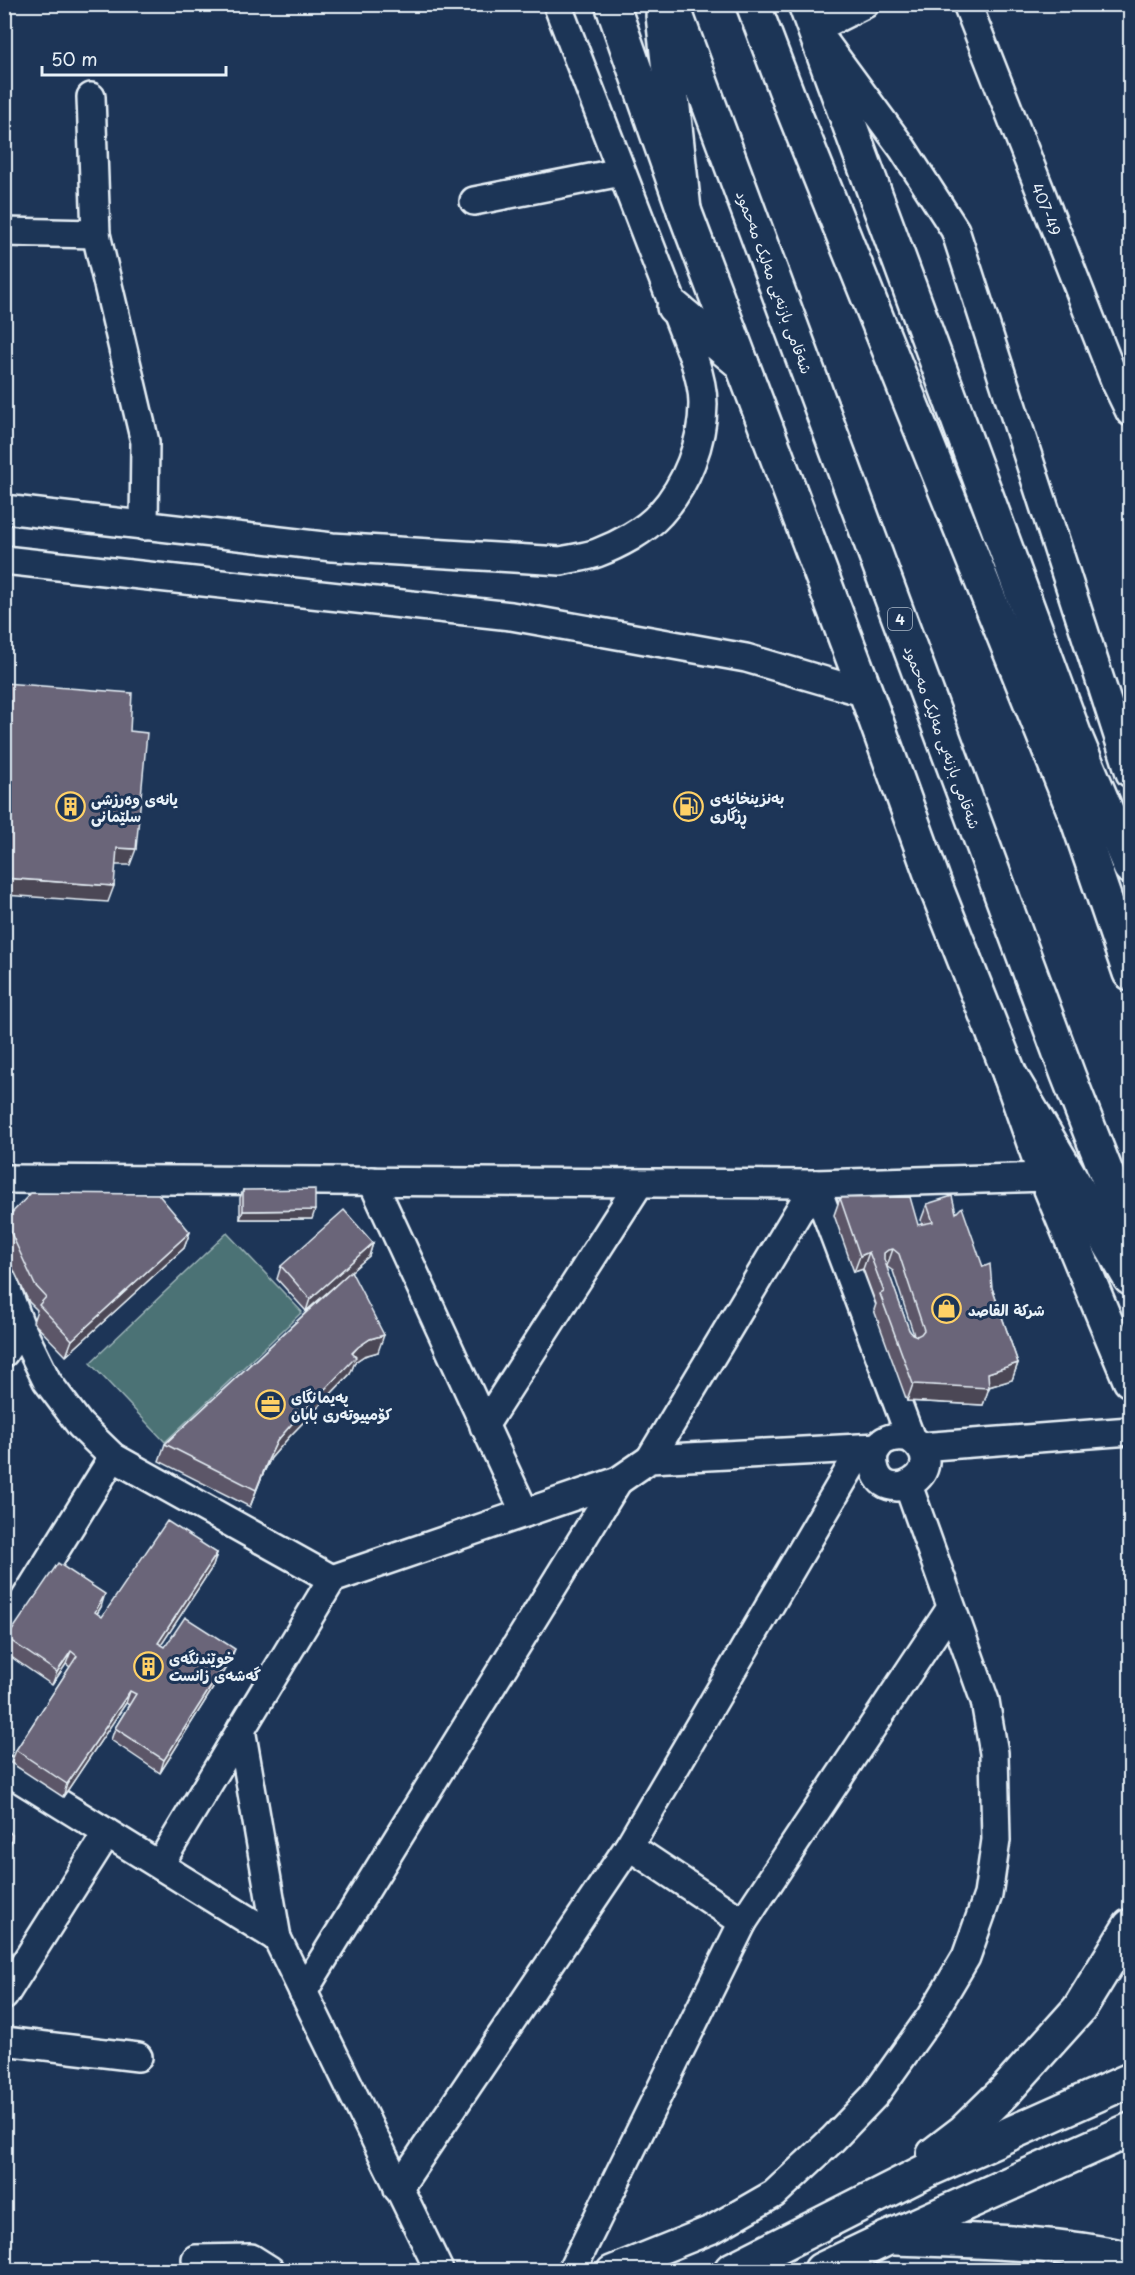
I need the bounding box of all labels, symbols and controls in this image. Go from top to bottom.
scale bar [42,39,226,77]
text: 50 m [51,45,98,72]
street label: 407-49 [1026,179,1068,239]
street label: شەقامی بازنەیی مەلیک مەحمود [731,187,819,377]
road number: 4 [888,608,912,630]
street label: شەقامی بازنەیی مەلیک مەحمود [899,642,987,832]
place label: بەنزینخانەی ڕزگاری [710,786,784,829]
place label: یانەی وەرزشی سلێمانی [91,787,178,827]
fuel station icon: بەنزینخانەی ڕزگاری [673,790,705,822]
building icon: یانەی وەرزشی سلێمانی [54,791,86,823]
shop icon: شركة القاصد [931,1293,963,1325]
place label: شركة القاصد [968,1298,1045,1321]
place label: پەیمانگای کۆمپیوتەری بابان [291,1385,392,1425]
office icon: پەیمانگای کۆمپیوتەری بابان [254,1389,286,1421]
place label: خوێندنگەی گەشەی زانست [169,1646,261,1686]
building icon: خوێندنگەی گەشەی زانست [132,1650,164,1682]

